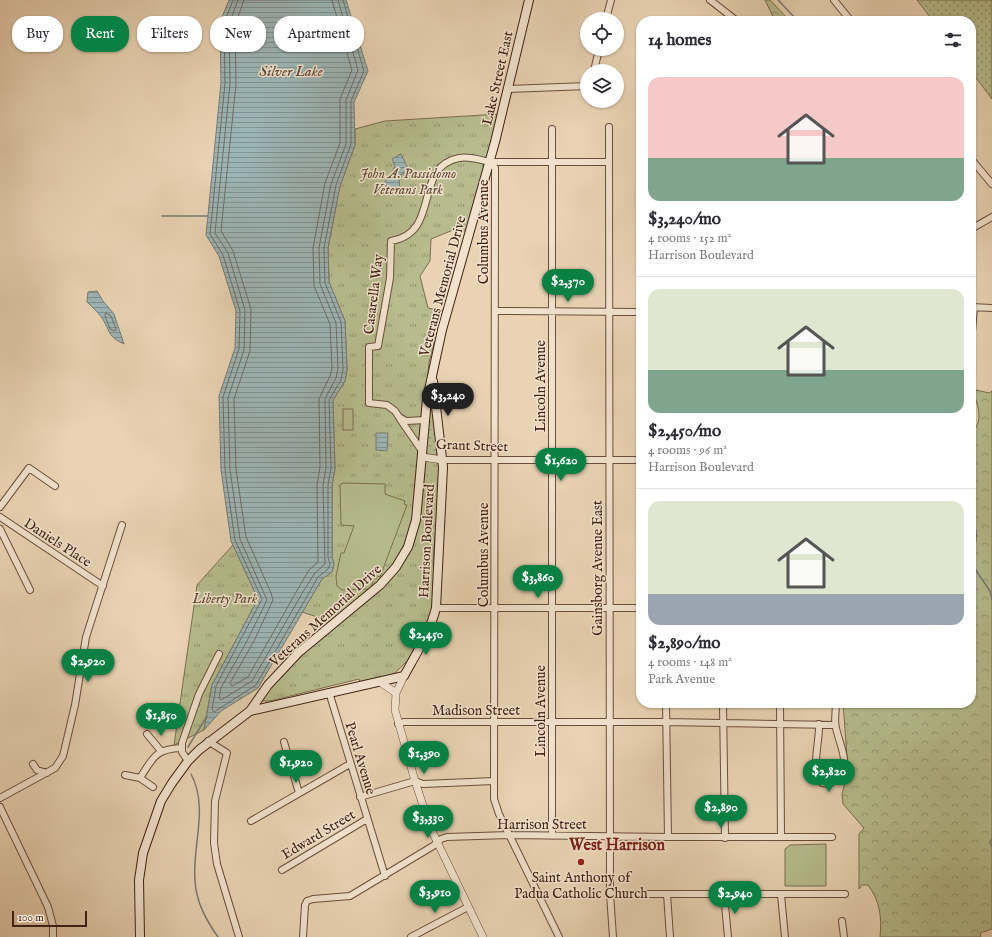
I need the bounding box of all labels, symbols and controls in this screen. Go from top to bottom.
map controls [580,12,624,108]
button: locate [580,12,624,56]
chip: Buy [12,16,63,52]
chip: Rent [71,16,129,52]
chip: Filters [137,16,202,52]
chip: New [210,16,266,52]
chip: Apartment [274,16,364,52]
street label: Lake Street East [478,29,518,127]
icon: filters [942,29,964,51]
text: 14 homes [648,30,711,51]
water label: Silver Lake [259,62,323,81]
button: layers [580,64,624,108]
icon: home [770,103,842,175]
park label: John A. Passidomo Veterans Park [360,165,456,199]
street label: Columbus Avenue [475,179,493,284]
text: $3,240/mo [648,209,721,230]
street label: Veterans Memorial Drive [415,213,471,360]
text: 4 rooms · 152 m² [648,230,731,247]
text: Harrison Boulevard [648,247,754,264]
street label: Casarella Way [360,253,388,335]
pin: $2,370 [535,269,601,303]
text: $2,370 [551,273,585,290]
icon: home [770,315,842,387]
street label: Lincoln Avenue [532,340,550,432]
pin: $3,240 [415,383,481,417]
text: $3,240 [431,387,465,404]
text: $2,450/mo [648,421,721,442]
street label: Grant Street [435,436,509,456]
text: 4 rooms · 96 m² [648,442,727,459]
pin: $1,620 [528,448,594,482]
text: $1,620 [544,452,578,469]
text: Harrison Boulevard [648,459,754,476]
street label: Harrison Boulevard [415,483,439,598]
street label: Gainsborg Avenue East [589,500,607,636]
street label: Columbus Avenue [475,502,493,607]
street label: Daniels Place [20,514,95,572]
icon: home [770,527,842,599]
street label: Veterans Memorial Drive [265,560,386,672]
pin: $3,860 [505,565,571,599]
text: $3,860 [522,569,554,586]
park label: Liberty Park [192,590,258,608]
pin: $2,450 [393,622,459,656]
text: $2,450 [409,626,443,643]
text: $2,890/mo [648,633,720,654]
pin: $2,920 [55,649,121,683]
text: $2,920 [71,653,105,670]
text: 4 rooms · 148 m² [648,654,732,671]
street label: Lincoln Avenue [532,665,550,757]
text: Park Avenue [648,671,715,688]
street label: Madison Street [432,702,520,720]
pin: $1,850 [128,703,194,737]
text: $1,850 [145,707,177,724]
street label: Pearl Avenue [340,720,380,797]
pin: $1,390 [391,741,457,775]
text: $1,390 [408,745,440,762]
pin: $1,920 [263,750,329,784]
text: $1,920 [279,754,313,771]
pin: $2,820 [796,759,862,793]
text: $2,820 [812,763,846,780]
pin: $2,890 [688,795,754,829]
text: $2,890 [704,799,738,816]
pin: $3,330 [395,805,461,839]
street label: Edward Street [278,806,359,864]
text: $3,330 [412,809,444,826]
street label: Harrison Street [497,816,587,834]
district label: West Harrison [568,836,665,856]
marker: Saint Anthony of Padua Catholic Church [576,857,586,867]
place label: Saint Anthony of Padua Catholic Church [514,869,648,903]
pin: $3,910 [402,880,468,914]
pin: $2,940 [702,881,768,915]
text: $3,910 [419,884,451,901]
text: $2,940 [717,885,753,902]
scale bar [12,909,87,928]
text: 100 m [18,911,44,925]

